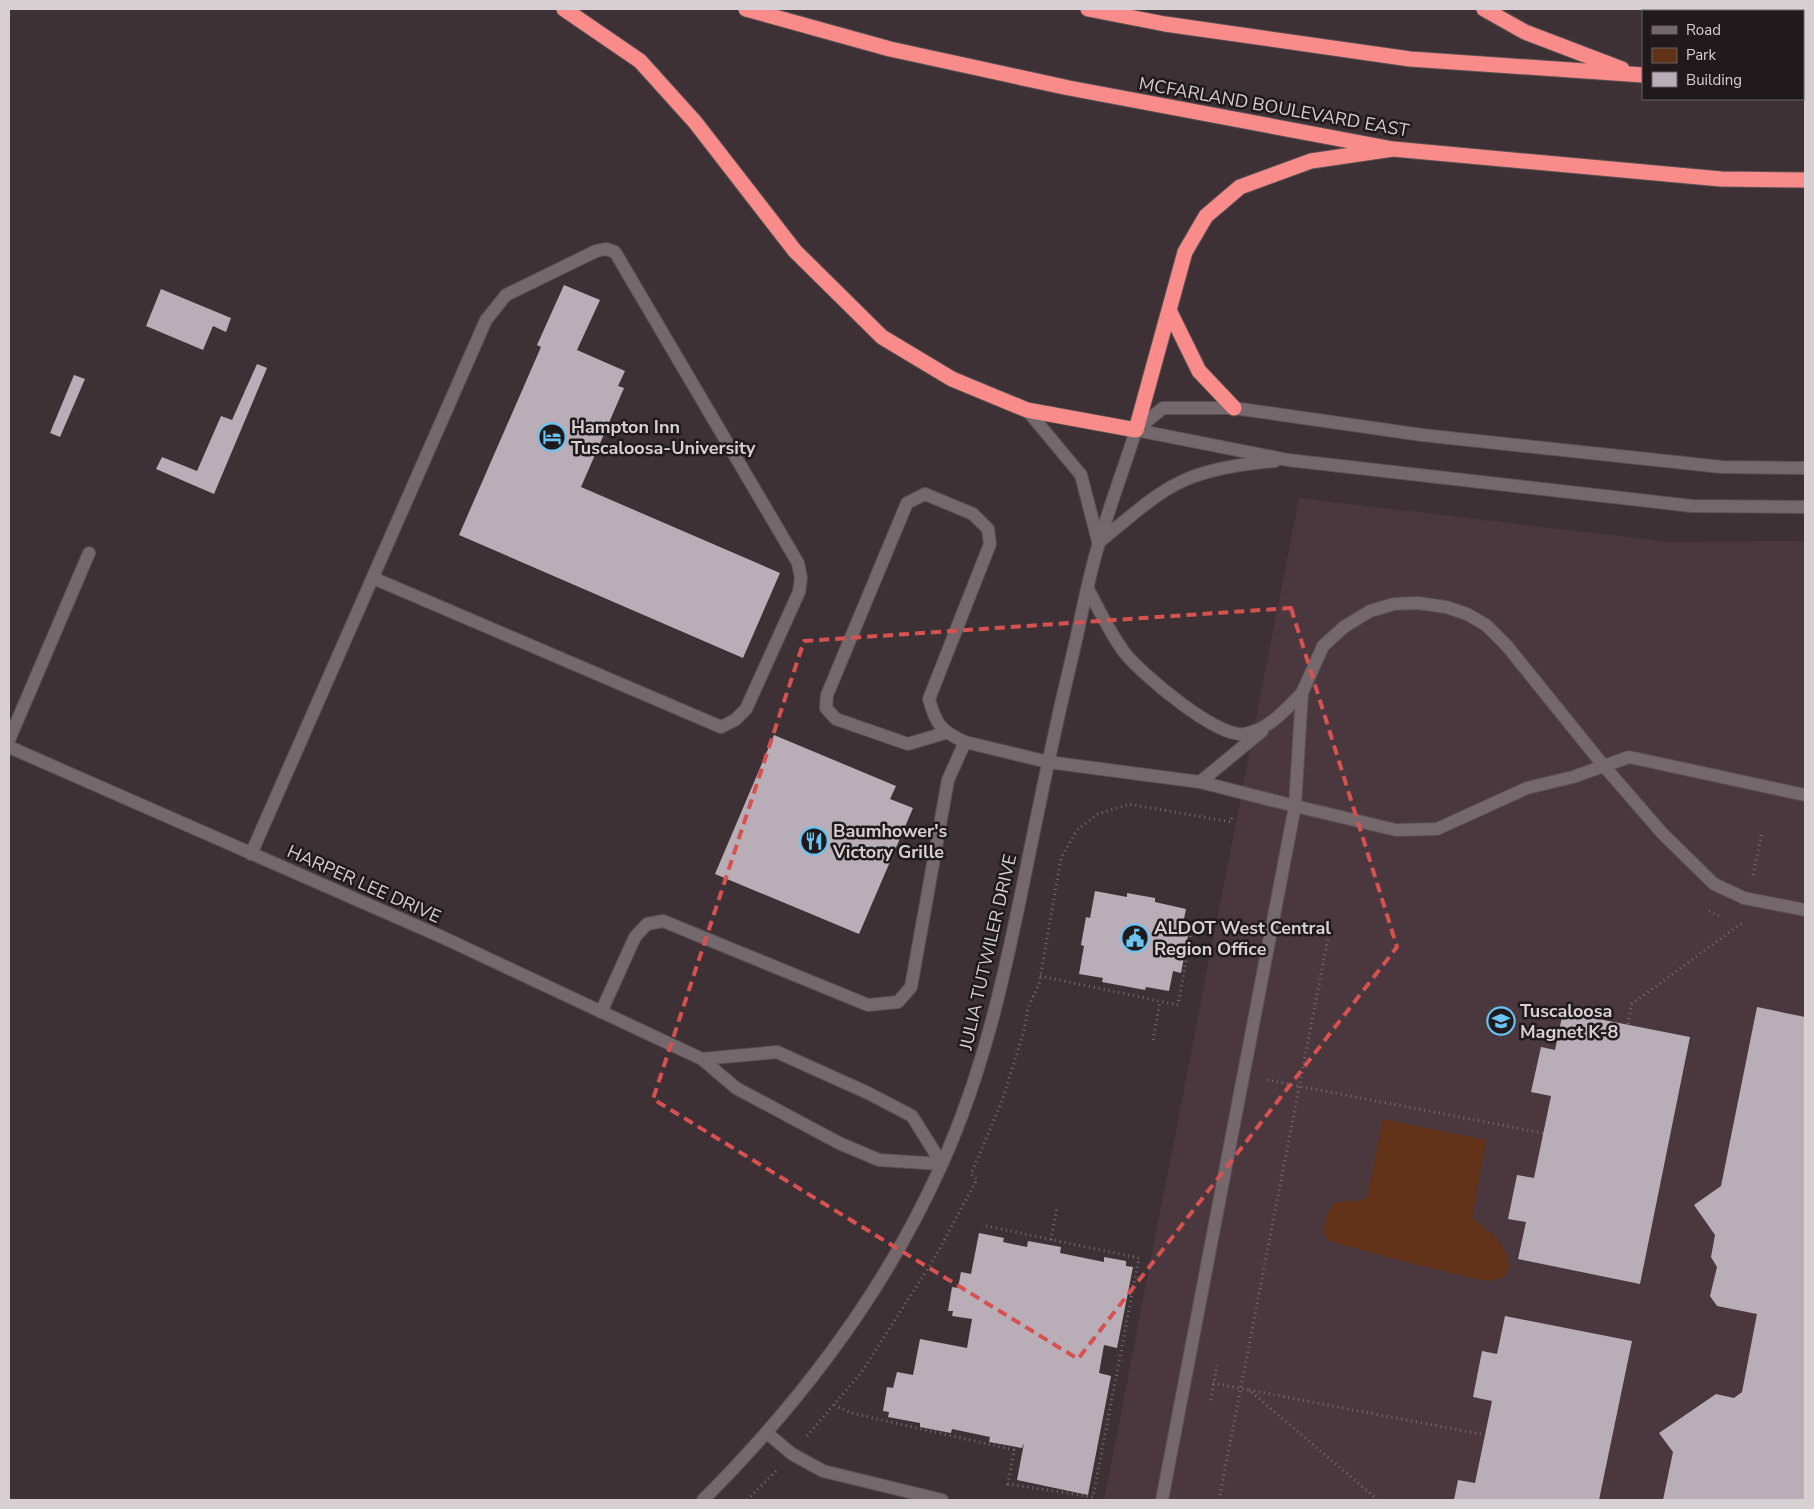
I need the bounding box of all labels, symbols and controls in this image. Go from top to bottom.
legend [1642,10,1804,100]
text: Road [1686,20,1721,40]
text: Park [1686,45,1716,65]
text: Building [1686,70,1742,90]
street label: MCFARLAND BOULEVARD EAST [1137,71,1411,143]
place label: Hampton Inn Tuscaloosa-University [571,415,756,460]
hotel icon: Hampton Inn Tuscaloosa-University [537,422,567,452]
place label: Baumhower's Victory Grille [832,819,947,864]
restaurant icon: Baumhower's Victory Grille [799,826,829,856]
street label: HARPER LEE DRIVE [283,839,445,929]
street label: JULIA TUTWILER DRIVE [954,852,1022,1053]
place label: ALDOT West Central Region Office [1154,916,1331,961]
public building icon: ALDOT West Central Region Office [1120,923,1150,953]
place label: Tuscaloosa Magnet K-8 [1520,999,1619,1044]
school or university icon: Tuscaloosa Magnet K-8 [1486,1006,1516,1036]

